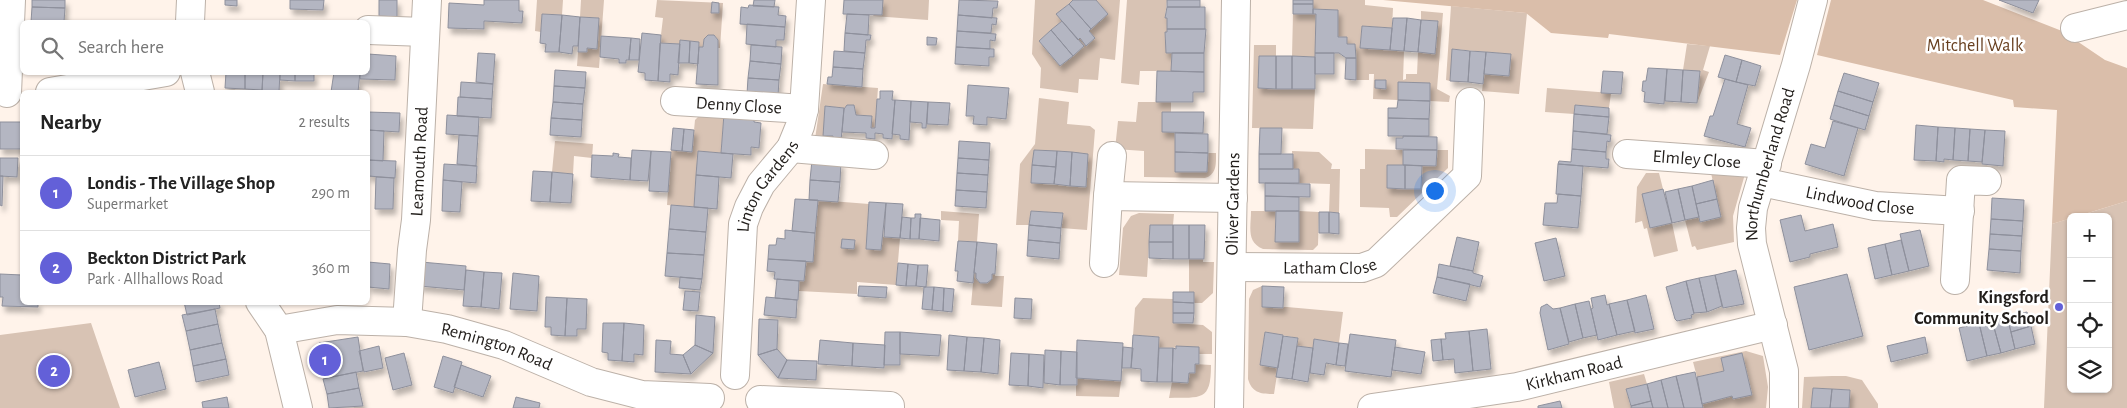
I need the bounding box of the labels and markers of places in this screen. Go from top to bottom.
place label: Kingsford Community School [1914,289,2050,328]
marker: Kingsford Community School [2053,301,2065,313]
pin: 1 [309,341,341,379]
pin: 2 [38,352,70,390]

